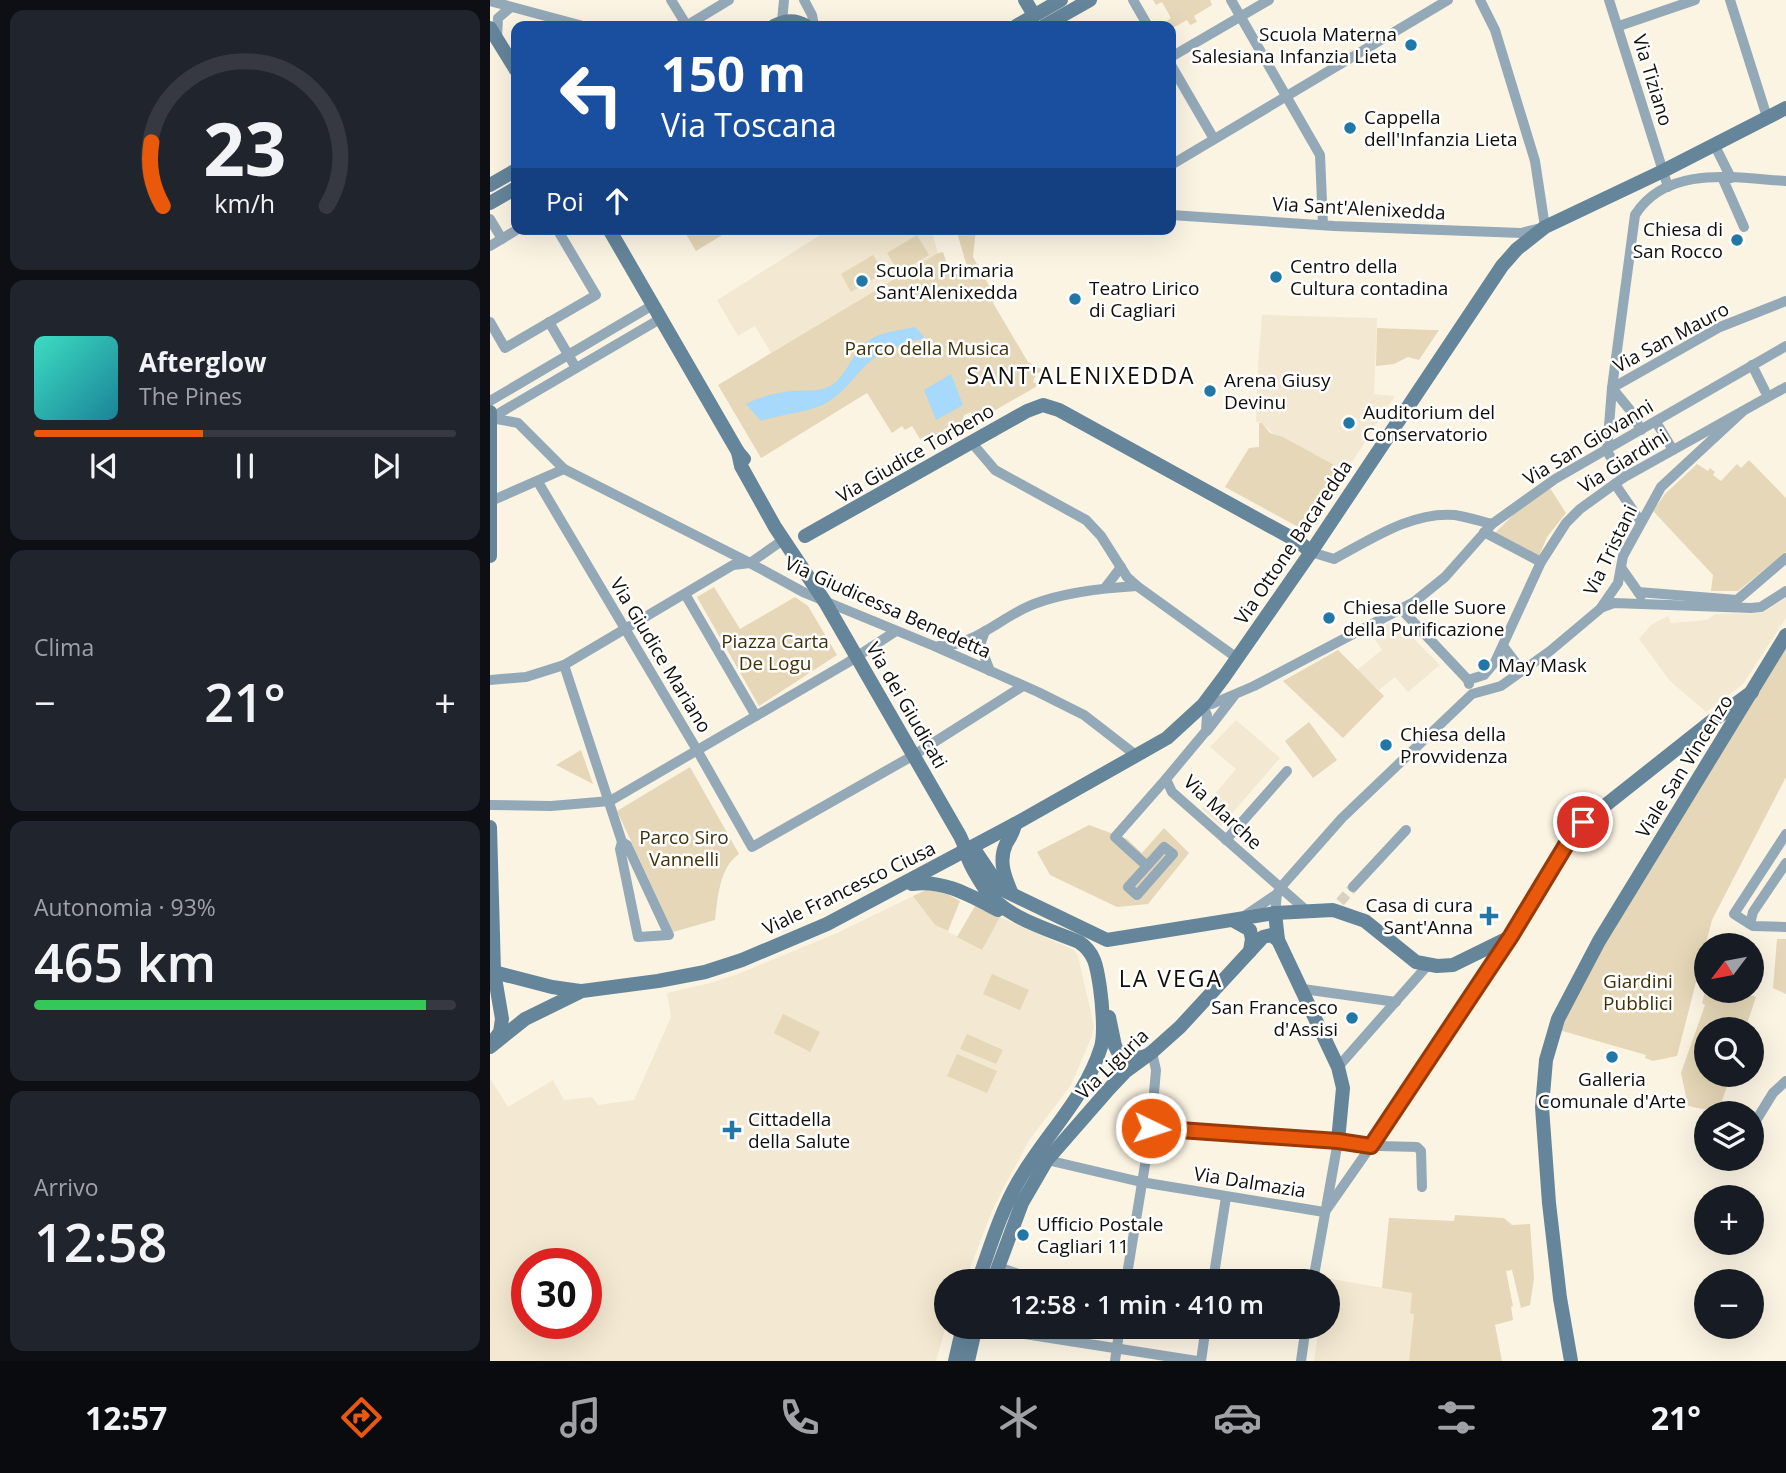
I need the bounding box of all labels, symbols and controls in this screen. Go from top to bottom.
place label: Scuola Materna Salesiana Infanzia Lieta [1192,21,1397,69]
street label: Via Tiziano [1627,31,1679,129]
marker: Scuola Materna Salesiana Infanzia Lieta [1403,37,1419,53]
text: 150 m [661,40,806,106]
icon: left [546,49,637,140]
text: 23 [203,98,287,197]
text: Via Toscana [661,103,837,146]
place label: Cappella dell'Infanzia Lieta [1364,104,1518,152]
marker: Cappella dell'Infanzia Lieta [1342,120,1358,136]
icon: ahead [598,182,636,220]
text: Poi [546,183,584,219]
text: km/h [215,186,275,220]
street label: Via Sant'Alenixedda [1272,190,1446,226]
place label: Chiesa di San Rocco [1633,216,1723,264]
marker: Chiesa di San Rocco [1729,232,1745,248]
place label: Centro della Cultura contadina [1290,253,1448,301]
place label: Scuola Primaria Sant'Alenixedda [876,257,1018,305]
marker: Centro della Cultura contadina [1268,269,1284,285]
marker: Scuola Primaria Sant'Alenixedda [854,273,870,289]
place label: Teatro Lirico di Cagliari [1089,275,1199,323]
marker: Teatro Lirico di Cagliari [1067,291,1083,307]
street label: Via San Mauro [1609,296,1733,378]
park label: Parco della Musica [845,335,1009,361]
text: Afterglow [139,344,266,380]
district label: SANT'ALENIXEDDA [966,359,1196,391]
place label: Arena Giusy Devinu [1224,367,1331,415]
text: The Pines [139,380,242,412]
marker: Arena Giusy Devinu [1202,383,1218,399]
street label: Via San Giovanni [1518,393,1658,491]
street label: Via Giudice Torbeno [831,397,999,509]
place label: Auditorium del Conservatorio [1363,399,1495,447]
marker: Auditorium del Conservatorio [1341,415,1357,431]
street label: Via Giardini [1573,423,1673,499]
icon: previous [85,447,123,485]
icon: pause [226,447,264,485]
icon: next [367,447,405,485]
street label: Via Ottone Bacaredda [1228,455,1358,629]
street label: Via Tristani [1577,500,1643,600]
street label: Via Giudicessa Benedetta [781,550,995,664]
street label: Via Giudice Mariano [604,573,718,737]
place label: Chiesa delle Suore della Purificazione [1343,594,1506,642]
marker: Chiesa delle Suore della Purificazione [1321,610,1337,626]
park label: Piazza Carta De Logu [721,628,829,676]
text: Clima [34,631,94,663]
street label: Via dei Giudicati [860,637,954,773]
place label: May Mask [1498,652,1587,678]
marker: May Mask [1476,657,1492,673]
text: 21° [204,666,286,737]
text: − [34,676,56,728]
text: + [434,676,456,728]
street label: Viale San Vincenzo [1629,689,1739,843]
place label: Chiesa della Provvidenza [1400,721,1508,769]
marker: Chiesa della Provvidenza [1378,737,1394,753]
street label: Via Marche [1178,769,1268,855]
pin [1553,792,1613,852]
icon: arrive [1564,803,1602,841]
park label: Parco Siro Vannelli [639,824,729,872]
street label: Viale Francesco Ciusa [758,835,940,941]
text: Autonomia · 93% [34,891,216,923]
place label: Casa di cura Sant'Anna [1365,892,1473,940]
marker: Casa di cura Sant'Anna [1479,906,1499,926]
text: 465 km [34,926,216,997]
north arrow [1694,933,1764,1003]
map controls [1694,933,1764,1339]
district label: LA VEGA [1119,962,1223,994]
park label: Giardini Pubblici [1603,968,1673,1016]
place label: San Francesco d'Assisi [1211,994,1338,1042]
marker: San Francesco d'Assisi [1344,1010,1360,1026]
button: search [1694,1017,1764,1087]
street label: Via Liguria [1070,1023,1154,1105]
marker: Galleria Comunale d'Arte [1604,1049,1620,1065]
place label: Galleria Comunale d'Arte [1538,1066,1686,1114]
position arrow [1114,1091,1188,1165]
button: layers [1694,1101,1764,1171]
place label: Cittadella della Salute [748,1106,850,1154]
marker: Cittadella della Salute [722,1120,742,1140]
street label: Via Dalmazia [1192,1160,1308,1204]
text: Arrivo [34,1171,98,1203]
button: + [1694,1185,1764,1255]
text: 12:58 [34,1206,167,1277]
place label: Ufficio Postale Cagliari 11 [1037,1211,1163,1259]
marker: Ufficio Postale Cagliari 11 [1015,1227,1031,1243]
speed limit sign: 30 [511,1248,602,1339]
button: − [1694,1269,1764,1339]
text: 12:58 · 1 min · 410 m [1010,1286,1264,1322]
icon: directions [337,1393,386,1442]
icon: music [556,1393,605,1442]
icon: phone [775,1393,824,1442]
icon: climate [994,1393,1043,1442]
icon: car [1213,1393,1262,1442]
icon: filters [1432,1393,1481,1442]
text: 12:57 [85,1396,167,1439]
text: 21° [1651,1396,1701,1439]

